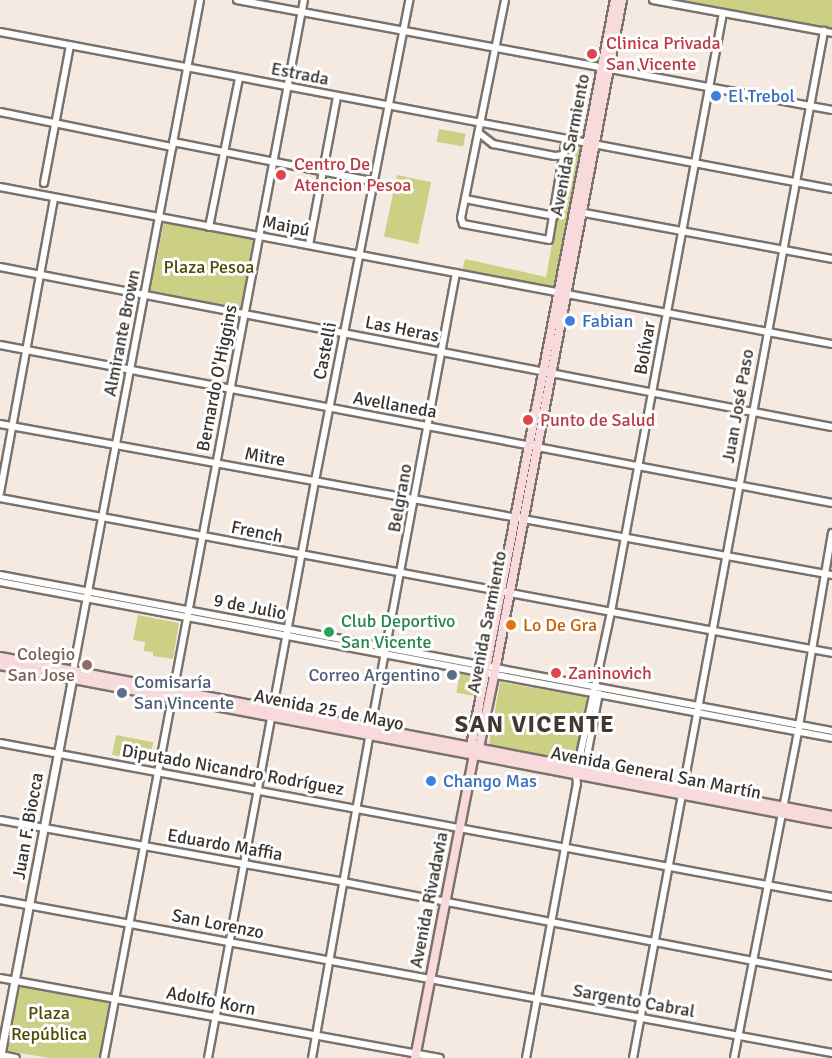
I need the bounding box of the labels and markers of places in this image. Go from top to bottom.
place label: Clinica Privada San Vicente [606,33,721,76]
marker: Clinica Privada San Vicente [583,45,601,63]
place label: El Trebol [728,85,795,107]
marker: El Trebol [709,89,723,103]
place label: Centro De Atencion Pesoa [294,154,411,196]
marker: Centro De Atencion Pesoa [272,166,290,184]
place label: Fabian [582,310,633,332]
marker: Fabian [563,314,577,328]
place label: Punto de Salud [540,409,655,431]
marker: Punto de Salud [521,413,535,427]
place label: Club Deportivo San Vicente [341,611,455,654]
place label: Lo De Gra [523,614,597,636]
marker: Lo De Gra [504,618,518,632]
marker: Club Deportivo San Vicente [322,625,336,639]
place label: Colegio San Jose [8,644,75,686]
marker: Colegio San Jose [80,658,94,672]
place label: Zaninovich [568,662,652,684]
place label: Correo Argentino [308,664,440,686]
marker: Zaninovich [549,666,563,680]
marker: Correo Argentino [445,668,459,682]
place label: Comisaría San Vincente [134,672,234,714]
marker: Comisaría San Vincente [115,686,129,700]
place label: Chango Mas [443,770,537,792]
marker: Chango Mas [424,774,438,788]

